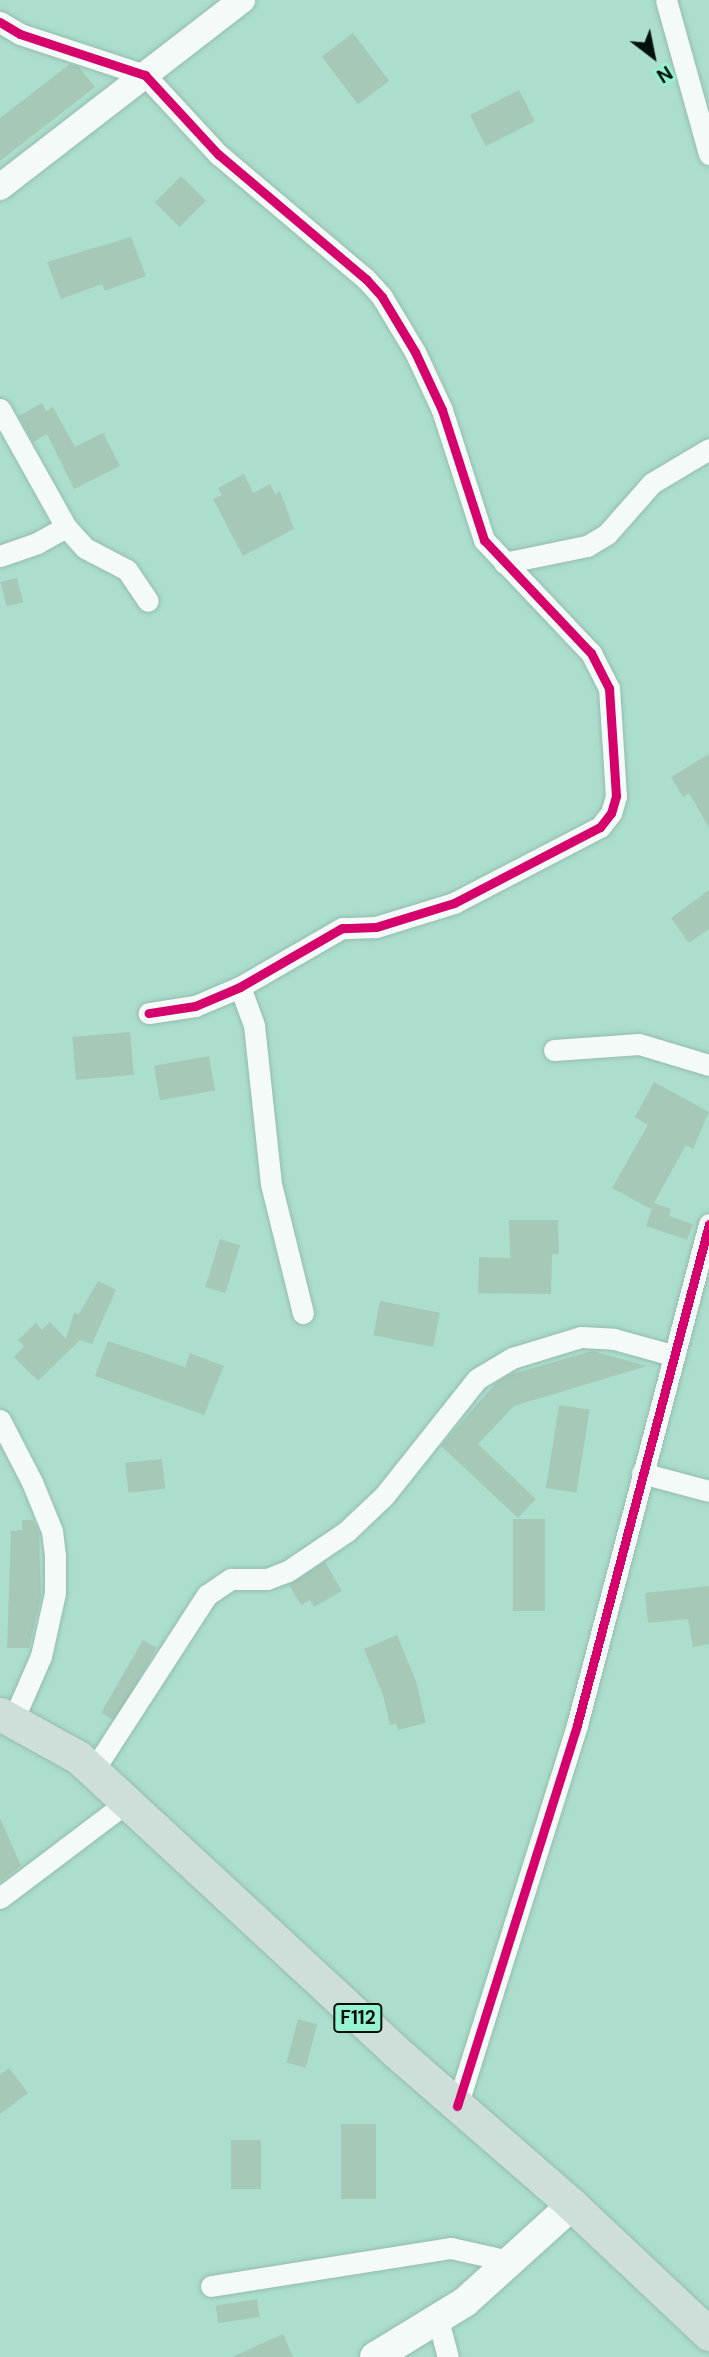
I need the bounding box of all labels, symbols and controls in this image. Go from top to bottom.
north arrow [618,21,688,91]
text: N [652,60,677,89]
road number: F112 [332,2002,384,2034]

